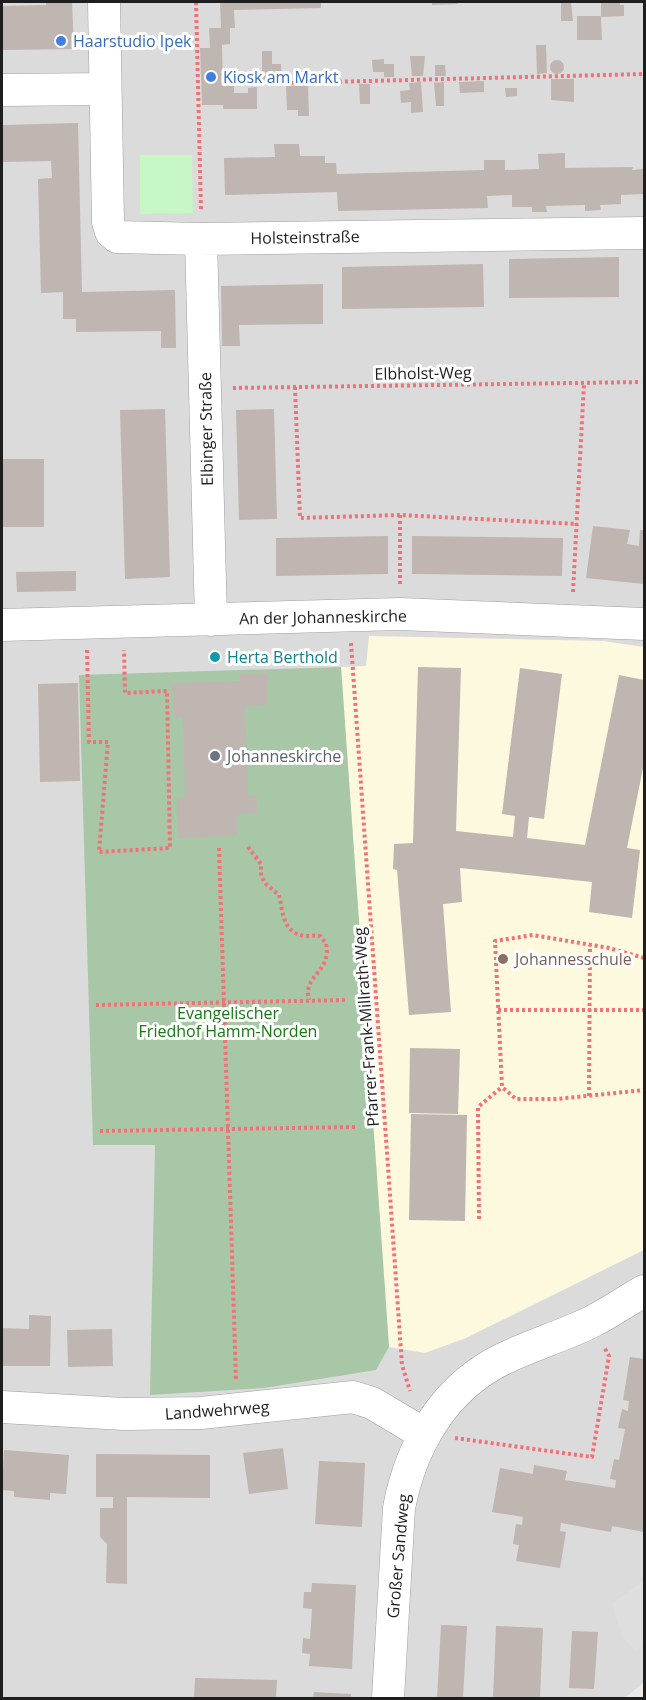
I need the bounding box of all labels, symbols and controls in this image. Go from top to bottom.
place label: Haarstudio Ipek [73,30,192,52]
marker: Haarstudio Ipek [54,34,68,48]
place label: Kiosk am Markt [223,66,339,88]
marker: Kiosk am Markt [204,70,218,84]
street label: Holsteinstraße [250,225,360,249]
street label: Elbholst-Weg [374,361,472,385]
street label: Elbinger Straße [194,372,218,486]
street label: An der Johanneskirche [239,605,407,629]
place label: Herta Berthold [227,646,338,668]
marker: Herta Berthold [208,650,222,664]
place label: Johanneskirche [225,745,341,767]
marker: Johanneskirche [208,749,222,763]
street label: Pfarrer-Frank-Millrath-Weg [348,926,384,1127]
place label: Johannesschule [513,948,632,970]
marker: Johannesschule [496,952,510,966]
park label: Evangelischer Friedhof Hamm-Norden [139,1002,317,1042]
street label: Landwehrweg [164,1395,270,1425]
street label: Großer Sandweg [382,1493,414,1619]

